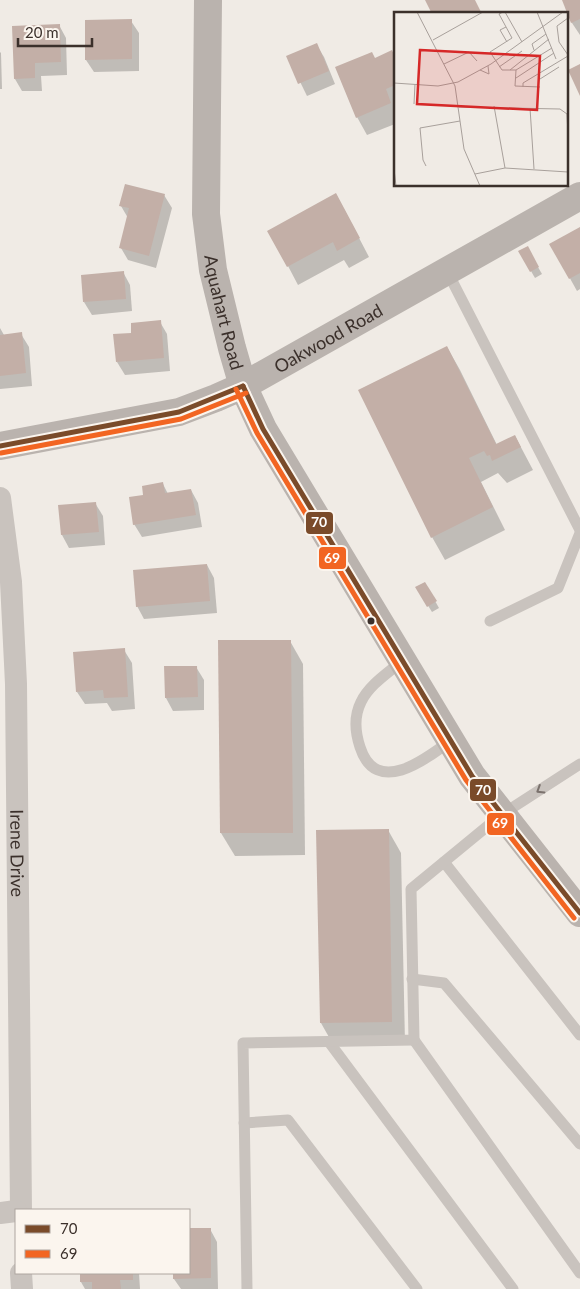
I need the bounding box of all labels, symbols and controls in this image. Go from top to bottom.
inset map [394,12,568,186]
scale bar [18,15,91,47]
text: 20 m [25,23,59,41]
street label: Aquahart Road [200,253,249,372]
street label: Oakwood Road [270,299,386,377]
line badge: 70 [305,511,334,535]
text: 70 [311,513,327,530]
line badge: 69 [318,546,347,570]
text: 69 [324,549,340,566]
unlabelled marker [366,616,376,626]
line badge: 70 [469,778,497,802]
text: 70 [475,781,491,798]
one-way arrow [537,783,546,793]
street label: Irene Drive [6,809,29,897]
line badge: 69 [486,812,515,836]
text: 69 [492,814,508,831]
legend [15,1209,190,1274]
text: 70 [60,1219,78,1237]
text: 69 [60,1244,77,1262]

